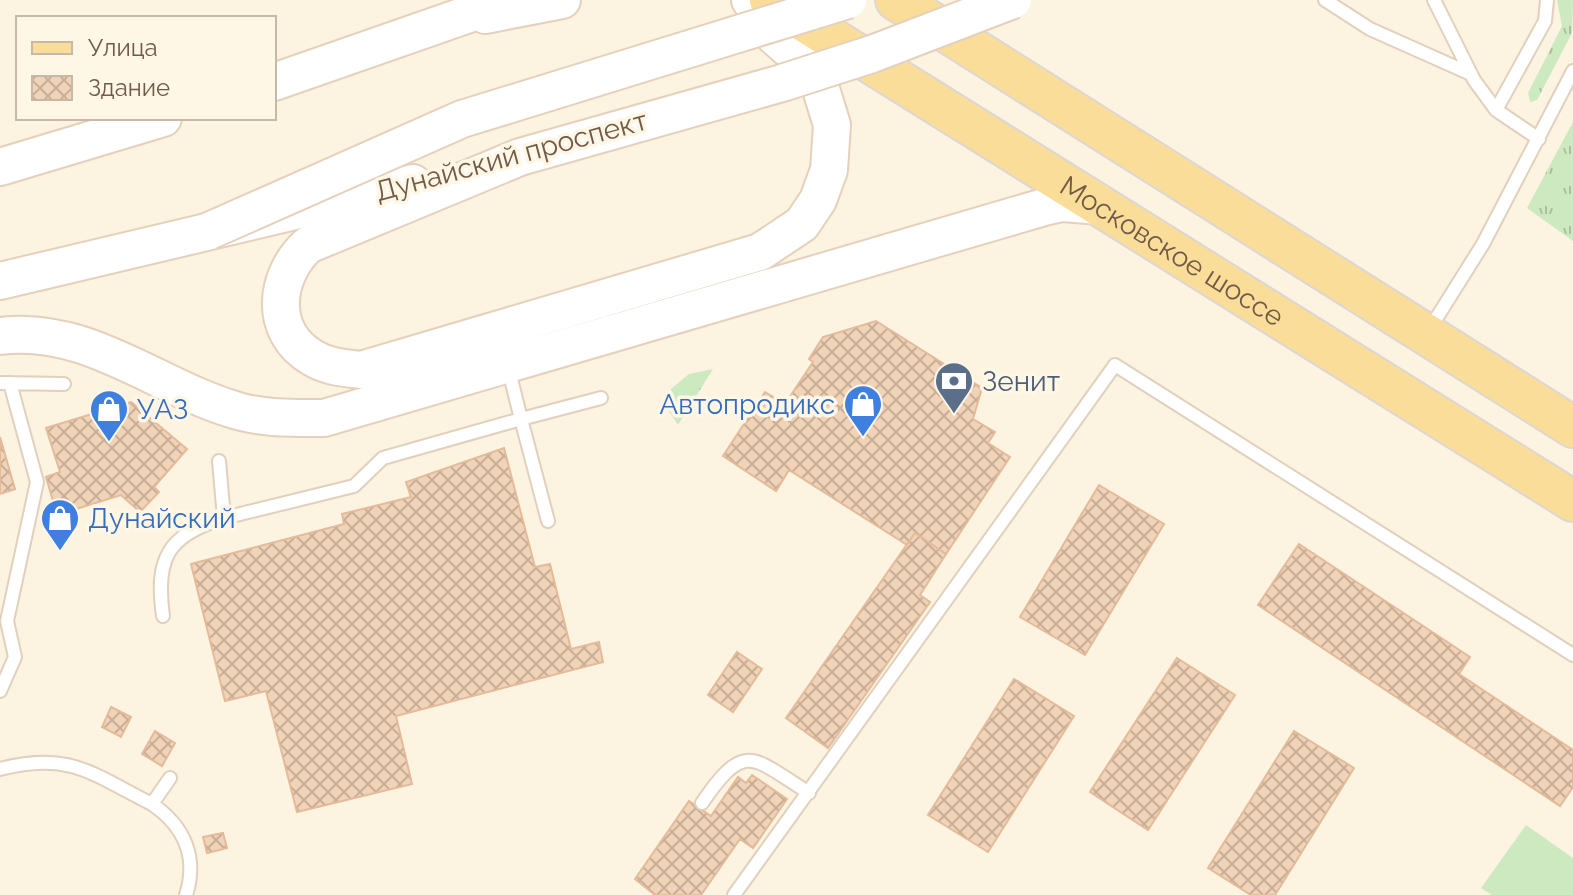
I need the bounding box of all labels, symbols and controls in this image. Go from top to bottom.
legend [16,16,276,120]
text: Улица [88,33,158,62]
text: Здание [88,73,170,102]
street label: Дунайский проспект [371,104,651,208]
street label: Московское шоссе [1054,169,1290,333]
bank icon: Зенит [933,360,975,415]
place label: Зенит [982,365,1060,398]
shop icon: Автопродикс [842,383,884,438]
shop icon: УАЗ [88,388,130,443]
place label: Автопродикс [659,388,835,421]
place label: УАЗ [137,393,188,426]
shop icon: Дунайский [39,497,81,552]
place label: Дунайский [88,502,236,535]

